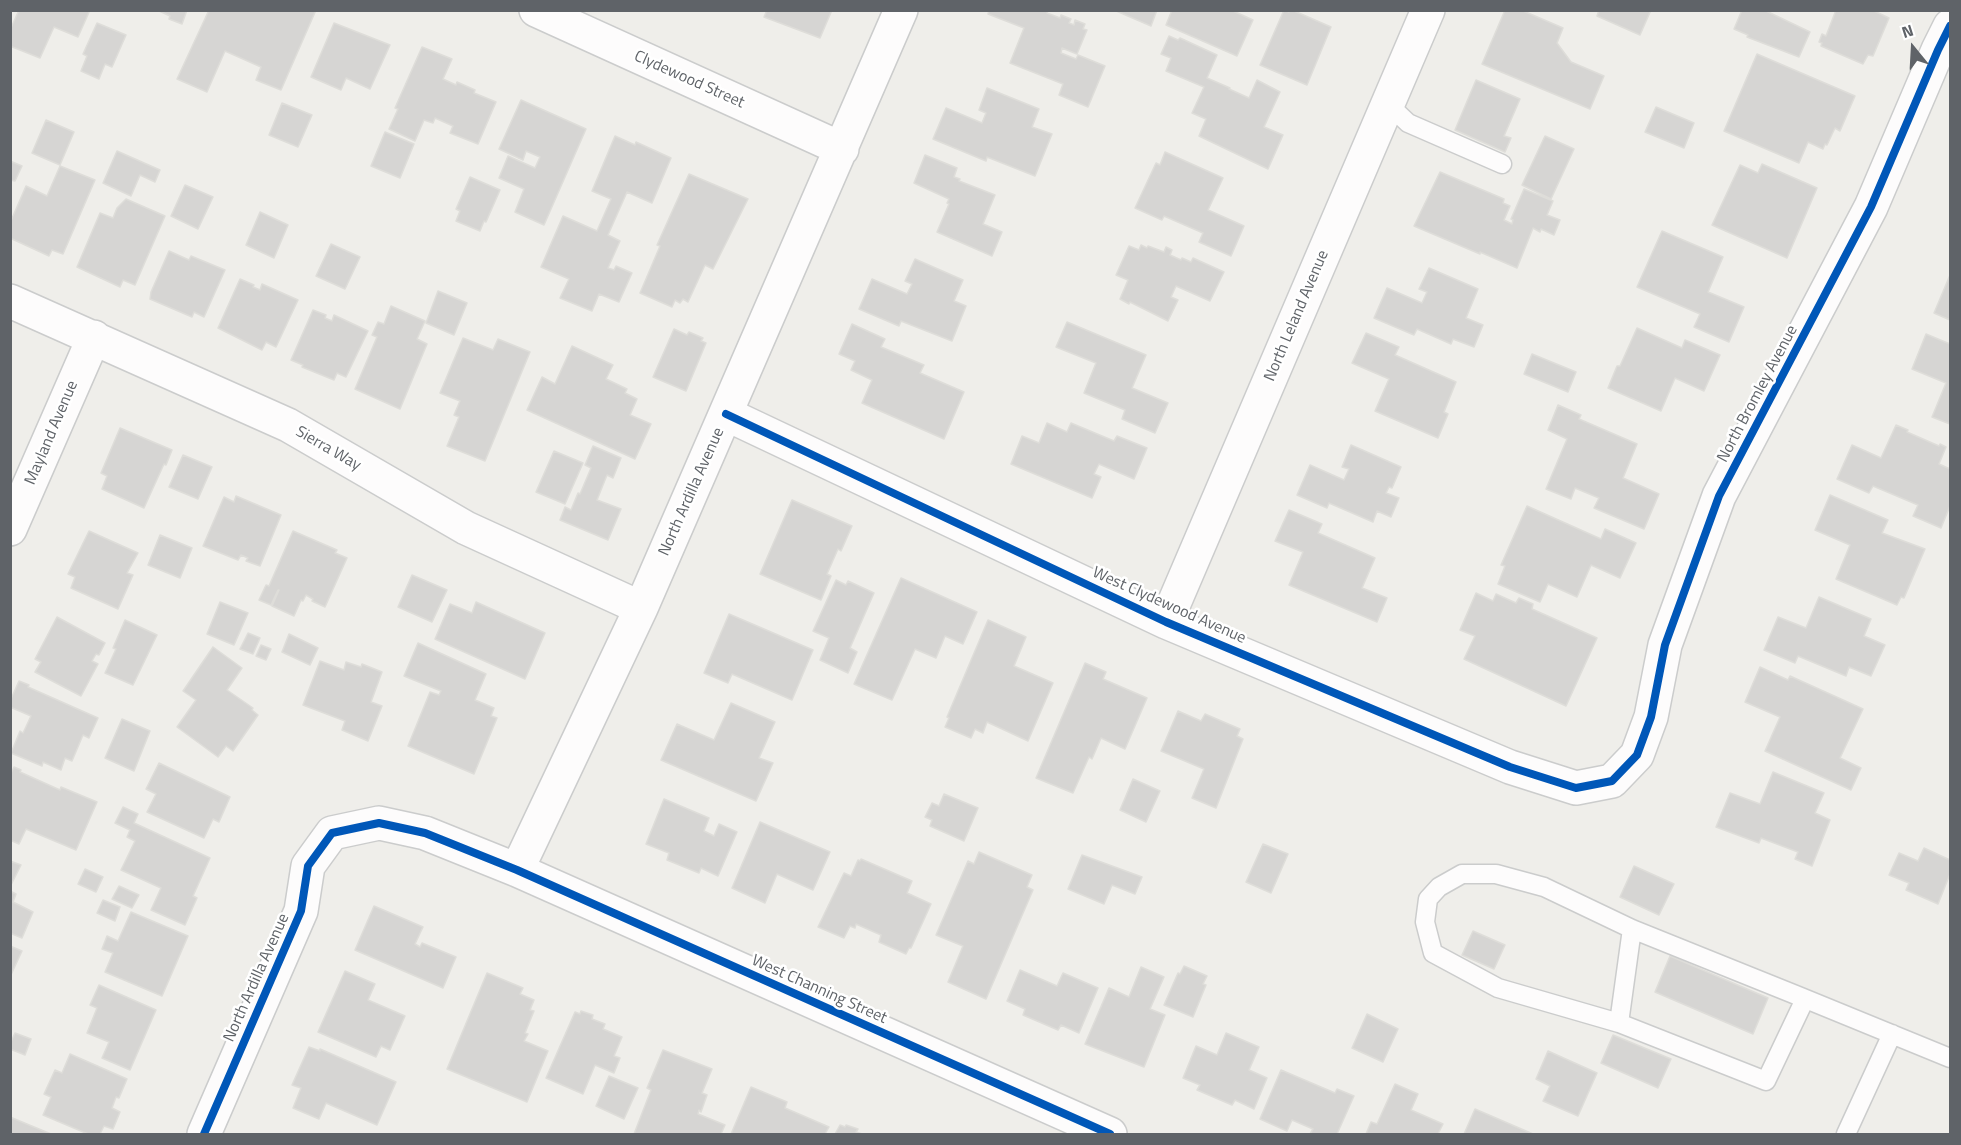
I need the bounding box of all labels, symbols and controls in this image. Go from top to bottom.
north arrow [1883,18,1943,78]
text: N [1898,18,1916,44]
street label: Clydewood Street [631,47,747,113]
street label: North Leland Avenue [1261,248,1333,384]
street label: North Bromley Avenue [1714,322,1802,466]
street label: Mayland Avenue [21,378,83,488]
street label: Sierra Way [292,423,364,475]
street label: North Ardilla Avenue [655,425,729,559]
street label: West Clydewood Avenue [1089,563,1249,649]
street label: North Ardilla Avenue [220,911,294,1045]
street label: West Channing Street [748,952,890,1028]

